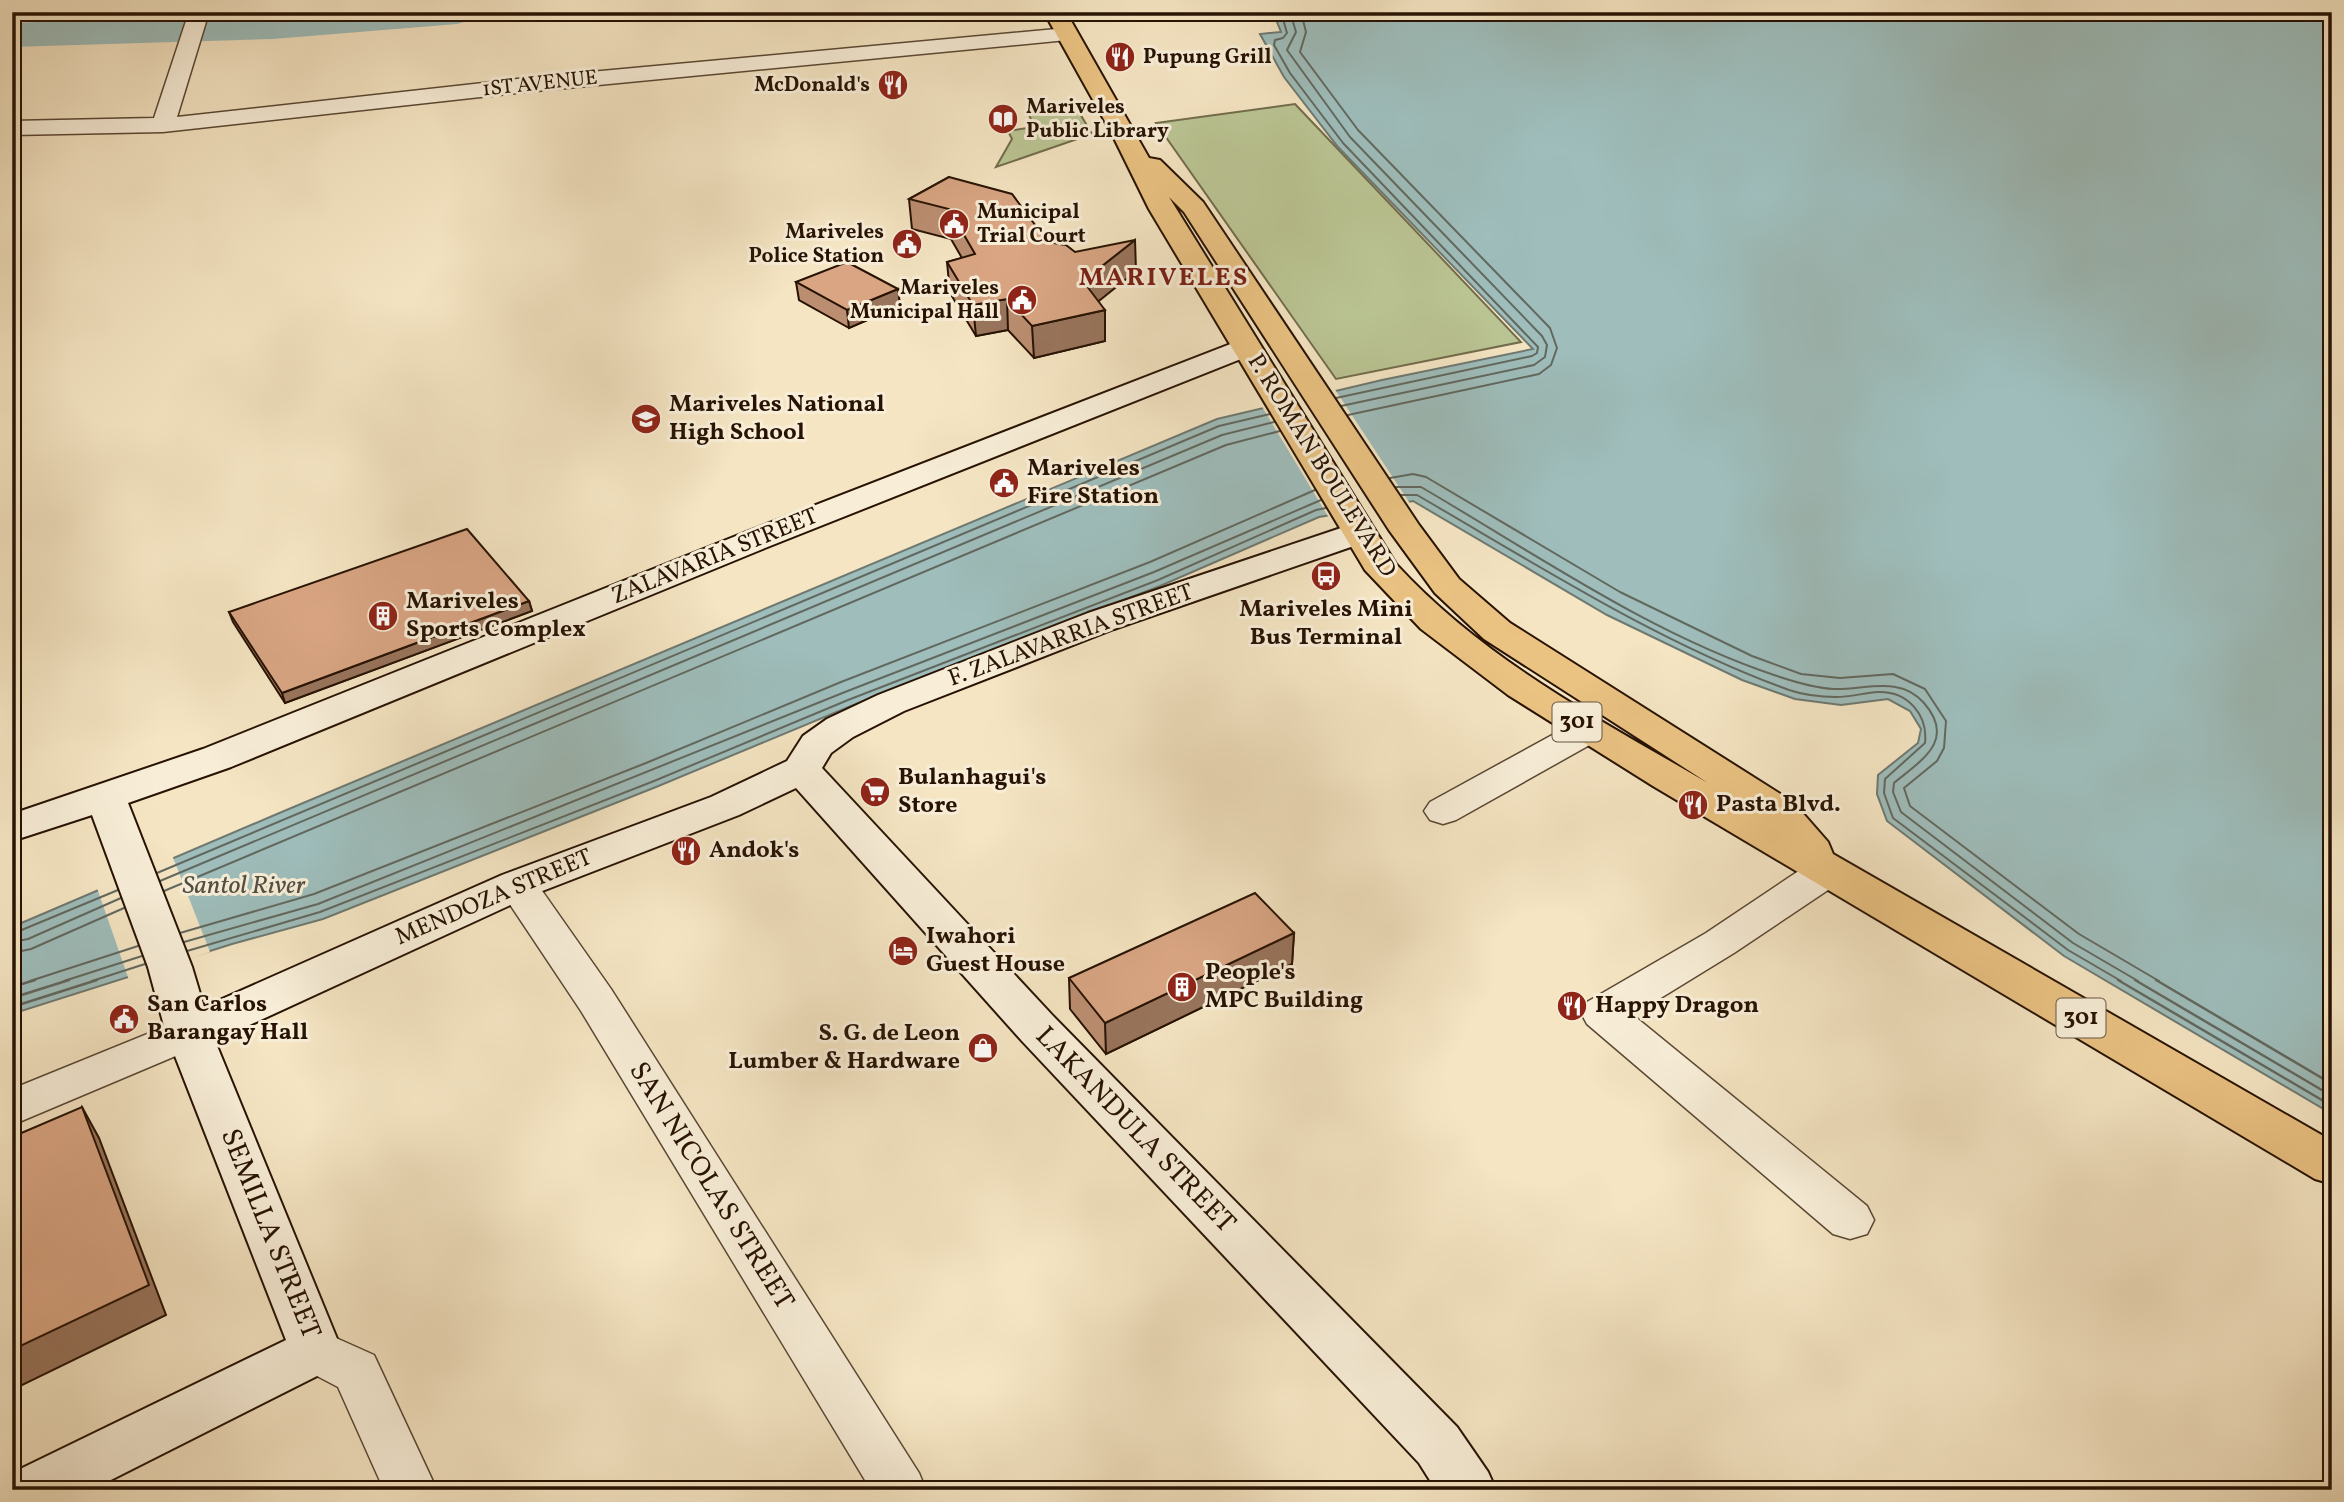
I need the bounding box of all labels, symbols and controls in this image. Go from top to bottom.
restaurant icon: Pupung Grill [1103,40,1137,74]
place label: Pupung Grill [1143,43,1272,72]
street label: 1ST AVENUE [481,64,599,104]
restaurant icon: McDonald's [876,68,910,102]
place label: McDonald's [754,71,870,100]
place label: Mariveles Public Library [1026,93,1169,146]
library icon: Mariveles Public Library [986,102,1020,136]
place label: Municipal Trial Court [977,198,1086,251]
public building icon: Municipal Trial Court [937,207,971,241]
place label: Mariveles Police Station [749,218,884,271]
public building icon: Mariveles Police Station [890,227,924,261]
district label: MARIVELES [1079,260,1249,296]
place label: Mariveles Municipal Hall [850,274,999,327]
public building icon: Mariveles Municipal Hall [1005,283,1039,317]
street label: P. ROMAN BOULEVARD [1238,348,1404,584]
place label: Mariveles National High School [669,388,885,450]
school or university icon: Mariveles National High School [629,402,663,436]
place label: Mariveles Fire Station [1027,452,1159,514]
public building icon: Mariveles Fire Station [987,466,1021,500]
street label: ZALAVARIA STREET [607,500,823,614]
bus stop icon: Mariveles Mini Bus Terminal [1309,559,1343,593]
street label: F. ZALAVARRIA STREET [944,576,1198,696]
place label: Mariveles Sports Complex [406,585,586,647]
place label: Mariveles Mini Bus Terminal [1239,593,1413,655]
building icon: Mariveles Sports Complex [366,599,400,633]
road number: 301 [1552,702,1602,742]
place label: Bulanhagui's Store [898,761,1046,823]
supermarket icon: Bulanhagui's Store [858,775,892,809]
restaurant icon: Pasta Blvd. [1676,788,1710,822]
place label: Pasta Blvd. [1716,788,1841,822]
restaurant icon: Andok's [669,834,703,868]
place label: Andok's [709,834,799,868]
street label: MENDOZA STREET [390,841,598,955]
water label: Santol River [182,868,306,904]
place label: Iwahori Guest House [926,920,1065,982]
hotel icon: Iwahori Guest House [886,934,920,968]
place label: People's MPC Building [1205,956,1363,1018]
building icon: People's MPC Building [1165,970,1199,1004]
place label: San Carlos Barangay Hall [147,988,308,1050]
restaurant icon: Happy Dragon [1555,989,1589,1023]
place label: Happy Dragon [1595,989,1759,1023]
road number: 301 [2056,998,2106,1037]
public building icon: San Carlos Barangay Hall [107,1002,141,1036]
place label: S. G. de Leon Lumber & Hardware [728,1017,960,1079]
street label: LAKANDULA STREET [1026,1018,1244,1242]
shop icon: S. G. de Leon Lumber & Hardware [966,1031,1000,1065]
street label: SAN NICOLAS STREET [619,1055,803,1317]
street label: SEMILLA STREET [210,1123,330,1345]

